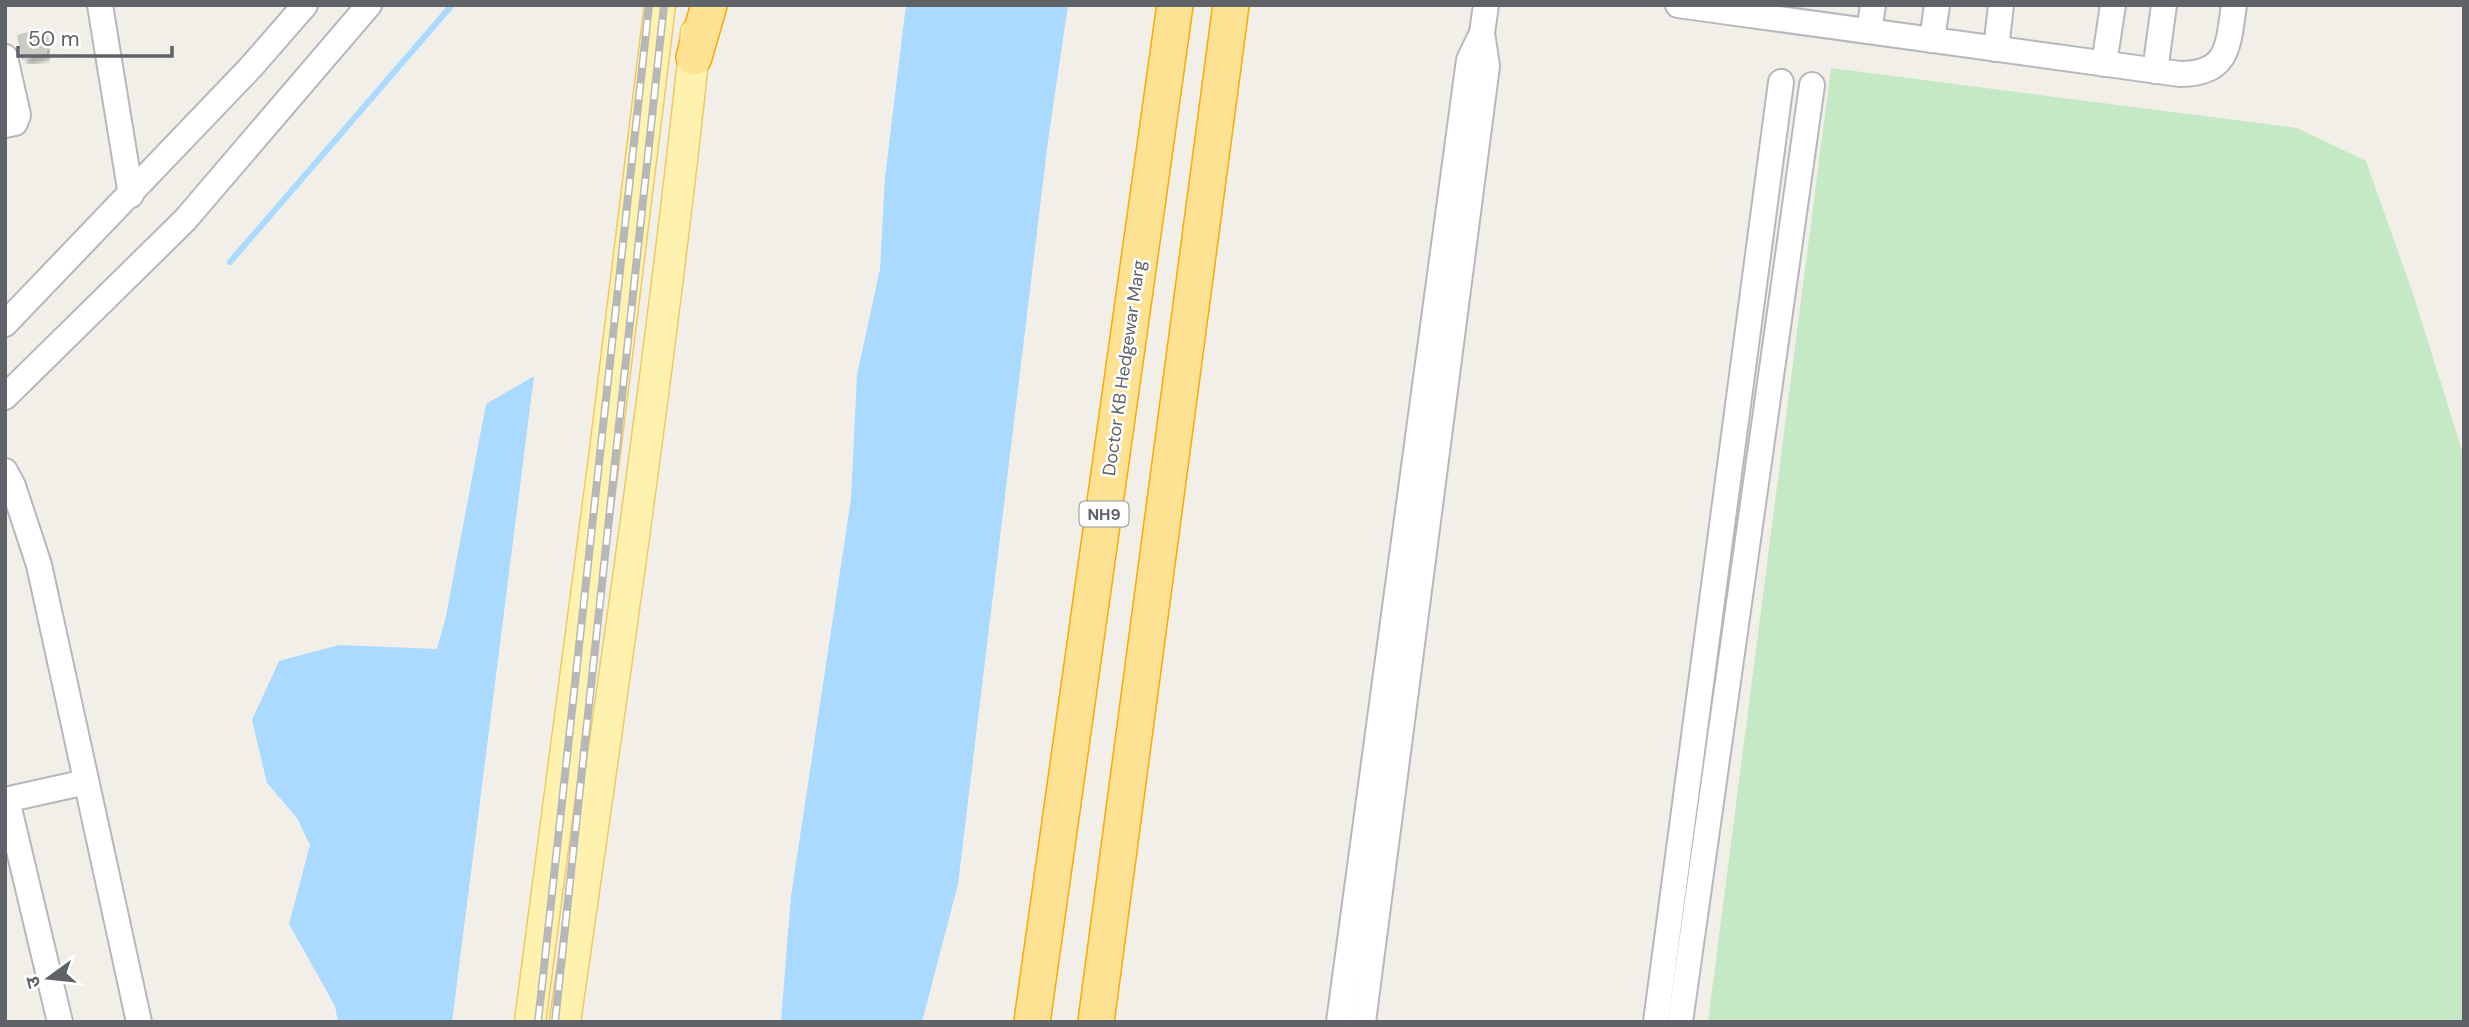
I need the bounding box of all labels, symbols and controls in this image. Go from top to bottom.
scale bar [18,14,172,58]
text: 50 m [28,25,79,53]
street label: Doctor KB Hedgewar Marg [1097,259,1151,477]
road number: NH9 [1080,502,1128,526]
north arrow [14,943,84,1013]
text: उ [19,973,47,991]

